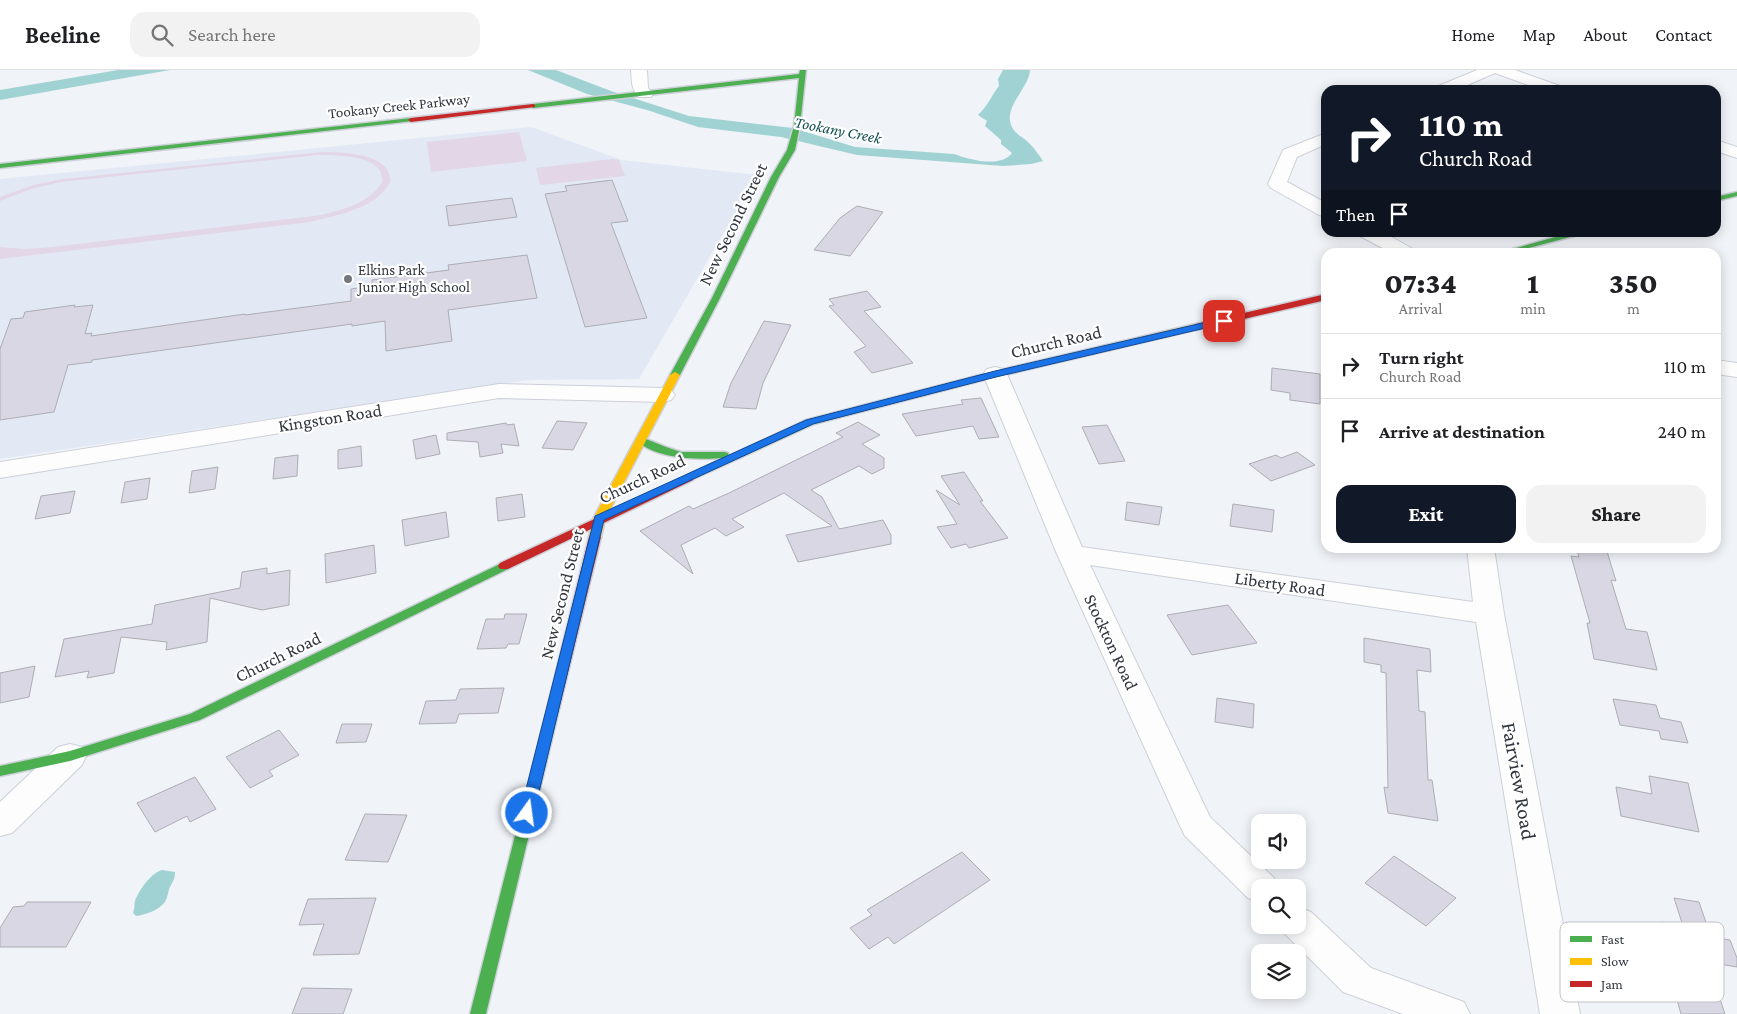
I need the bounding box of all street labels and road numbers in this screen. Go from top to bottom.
street label: Tookany Creek Parkway [327,91,471,122]
street label: New Second Street [695,159,772,288]
street label: Church Road [1009,322,1104,362]
street label: Kingston Road [277,400,384,436]
street label: Church Road [596,450,689,508]
street label: New Second Street [536,526,588,661]
street label: Liberty Road [1233,568,1327,600]
street label: Stockton Road [1080,591,1142,694]
street label: Church Road [232,627,325,686]
street label: Fairview Road [1497,720,1541,842]

